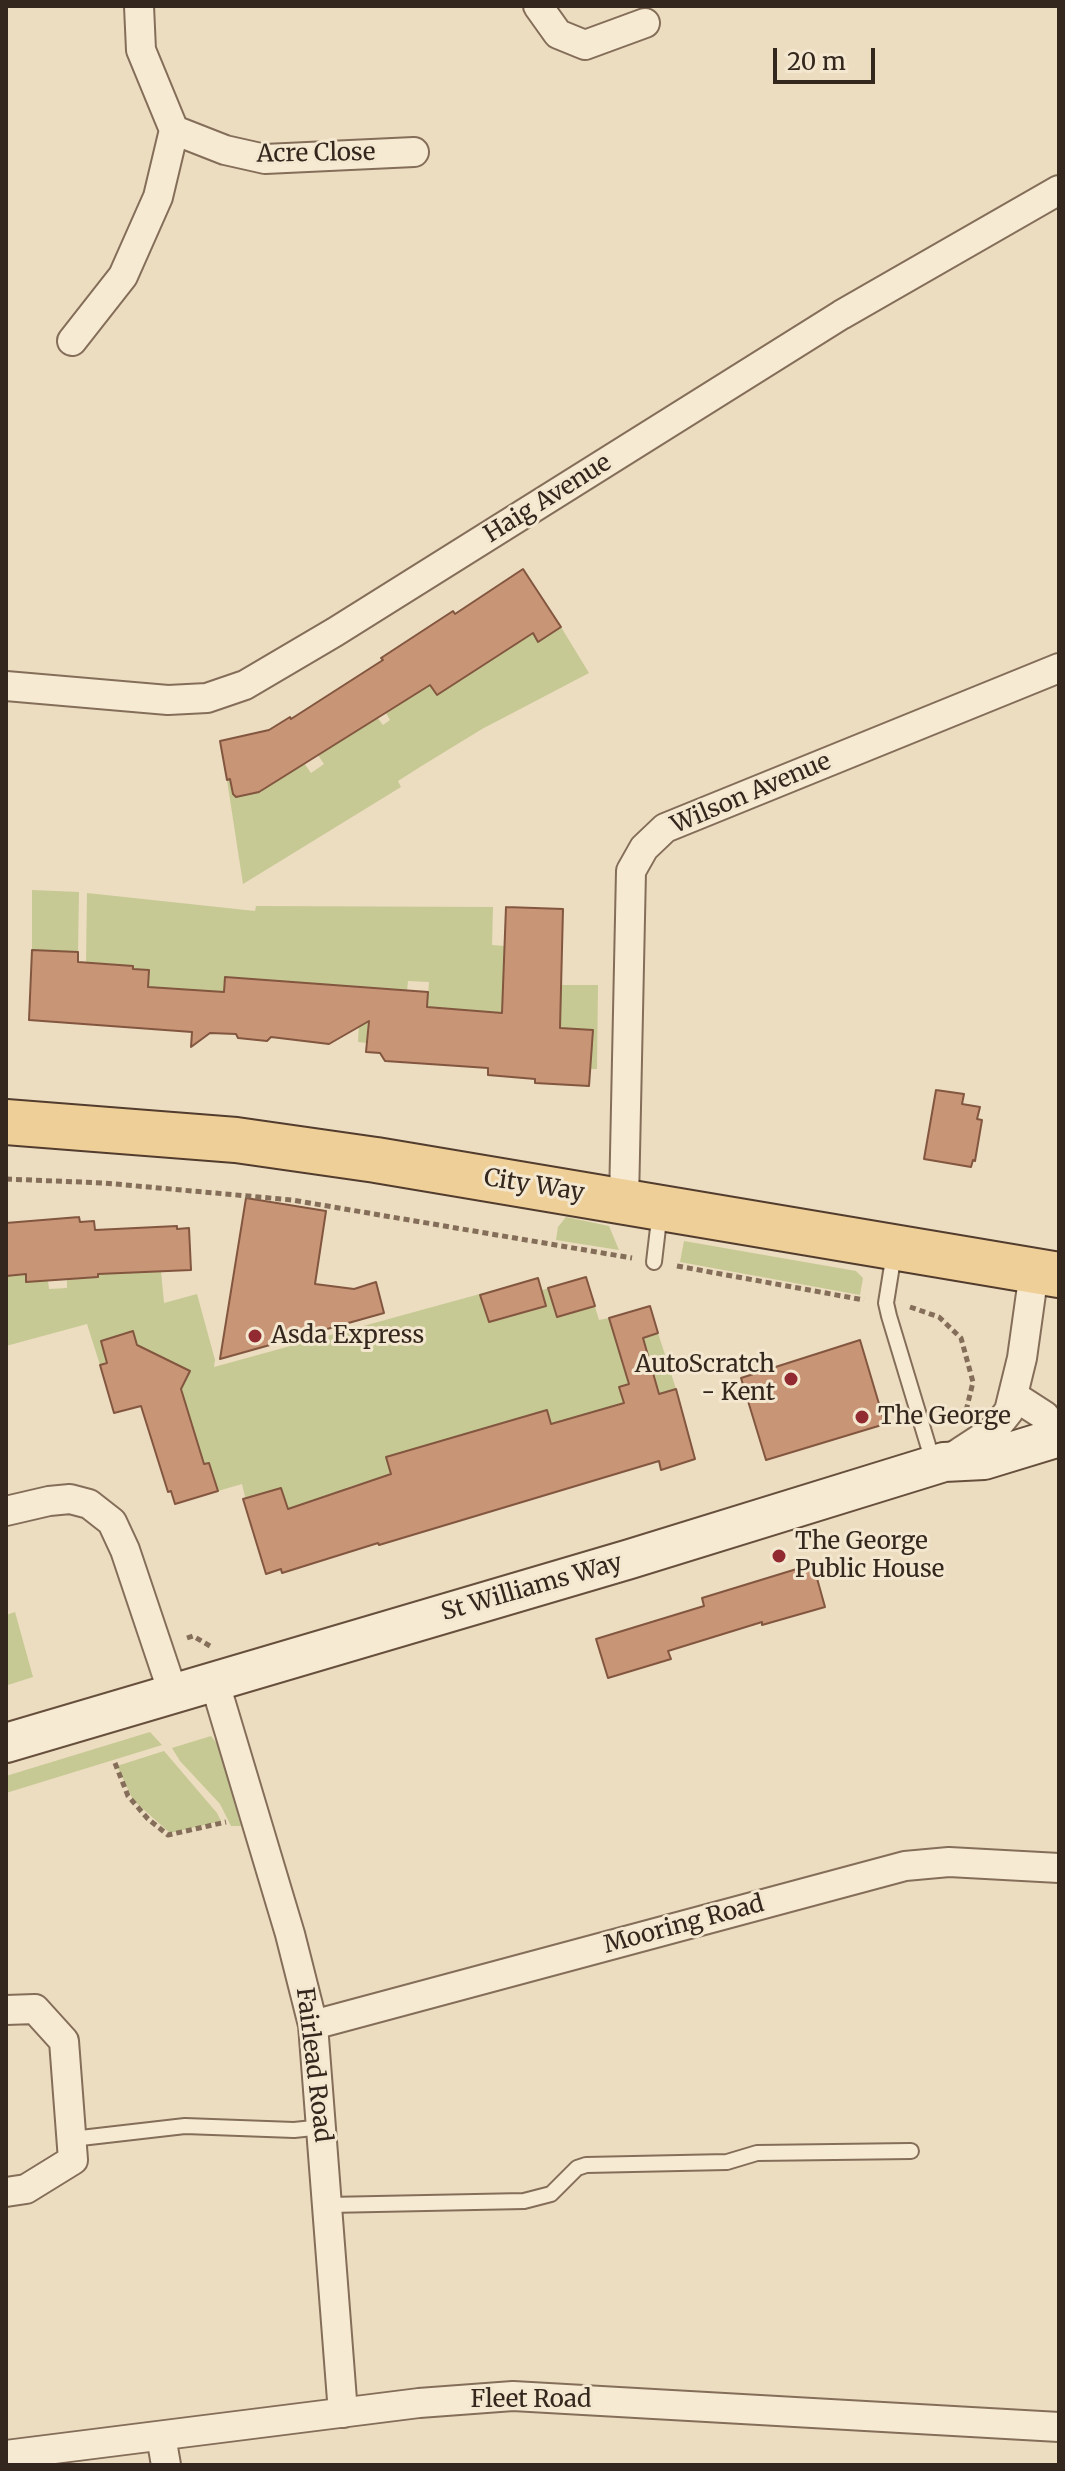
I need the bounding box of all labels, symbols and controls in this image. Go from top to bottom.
scale bar [777,32,879,82]
text: 20 m [787,46,846,77]
street label: Acre Close [256,139,376,169]
street label: Haig Avenue [479,449,617,549]
street label: Wilson Avenue [667,747,835,841]
street label: City Way [482,1164,586,1208]
place label: Asda Express [271,1322,424,1350]
marker: Asda Express [246,1327,264,1345]
place label: AutoScratch - Kent [635,1351,775,1407]
marker: AutoScratch - Kent [782,1370,800,1388]
place label: The George [878,1403,1011,1431]
marker: The George [853,1408,871,1426]
place label: The George Public House [795,1528,944,1584]
marker: The George Public House [770,1547,788,1565]
street label: St Williams Way [438,1548,626,1628]
street label: Mooring Road [601,1890,767,1960]
street label: Fairlead Road [289,1986,337,2144]
street label: Fleet Road [471,2386,591,2414]

